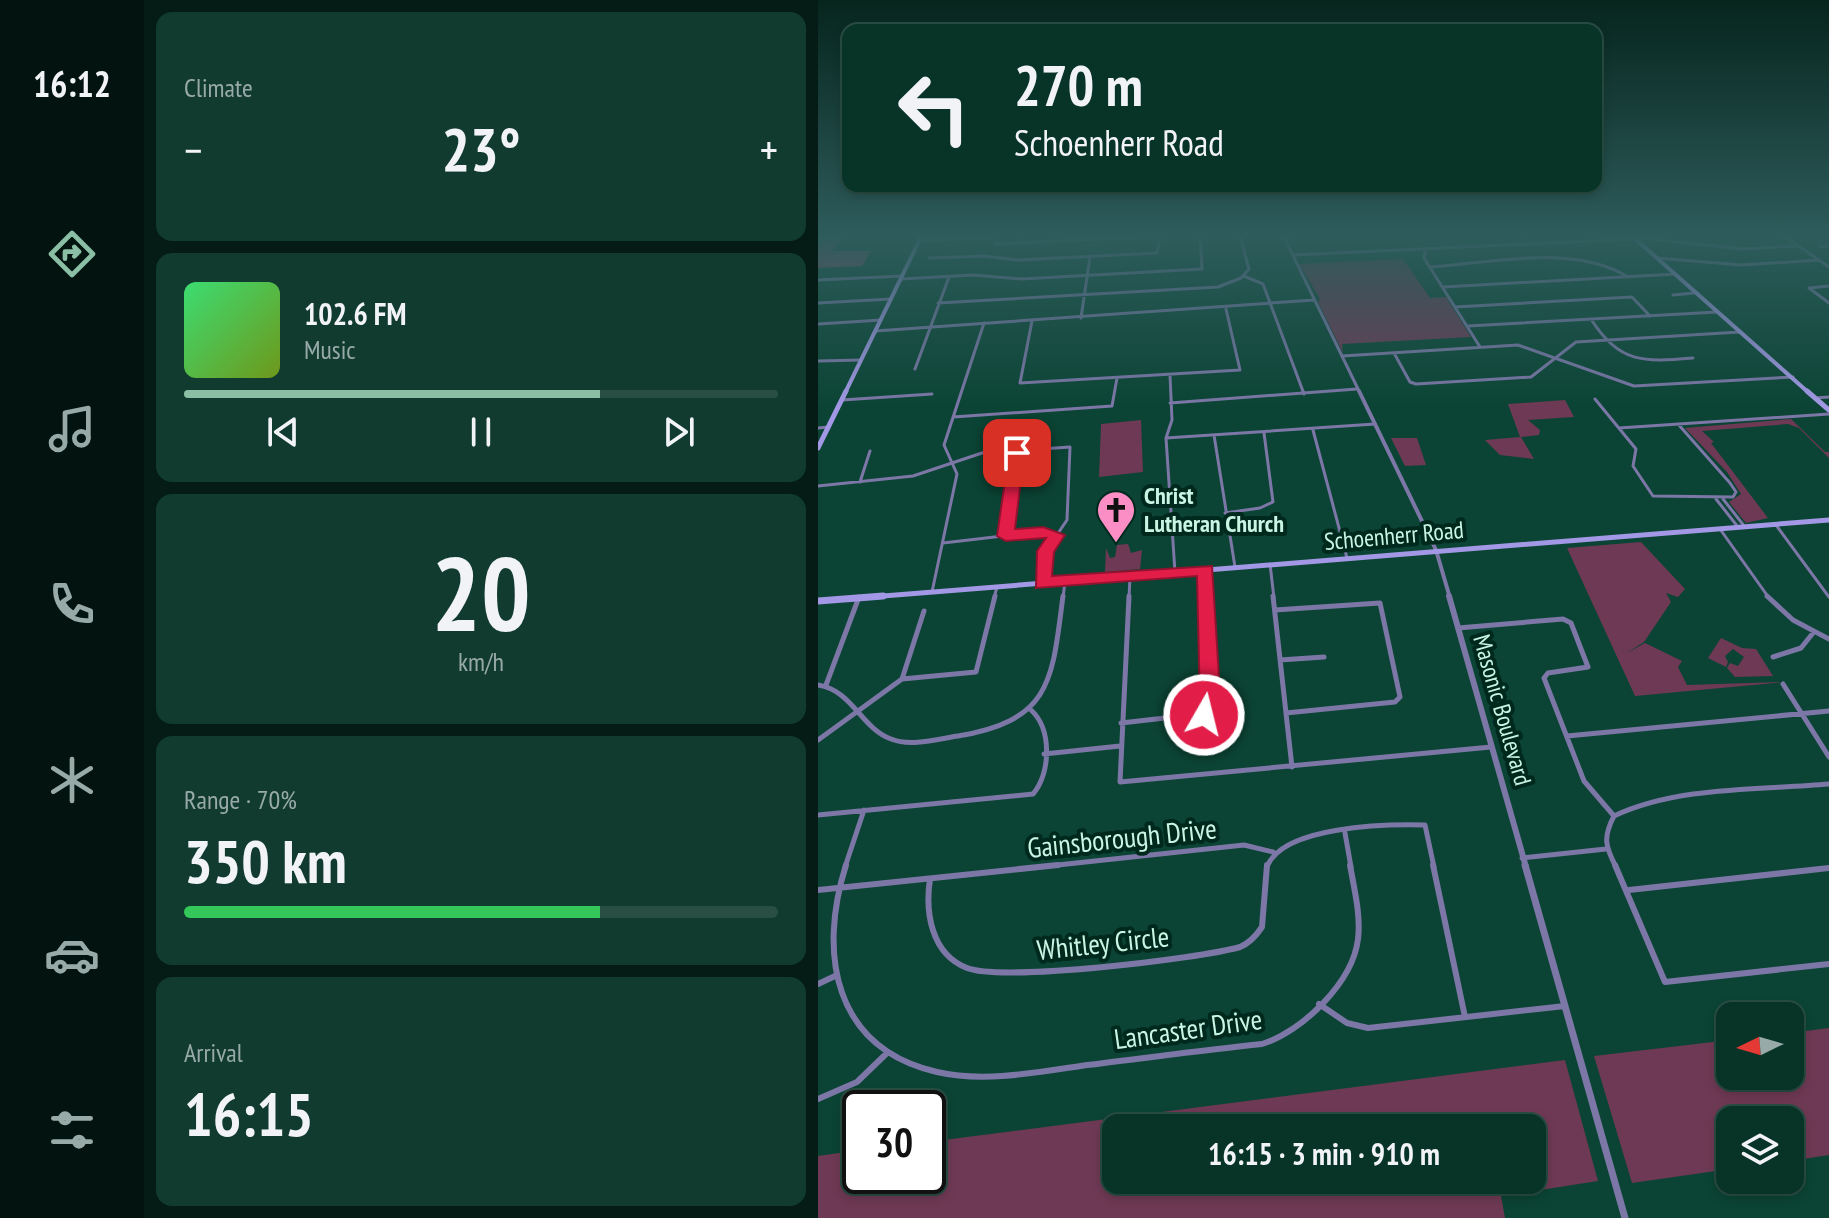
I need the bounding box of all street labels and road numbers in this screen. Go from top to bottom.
street label: Schoenherr Road [1323,514,1465,557]
street label: Masonic Boulevard [1466,631,1539,789]
street label: Gainsborough Drive [1025,809,1218,866]
street label: Whitley Circle [1035,917,1171,968]
street label: Lancaster Drive [1112,1000,1264,1057]

